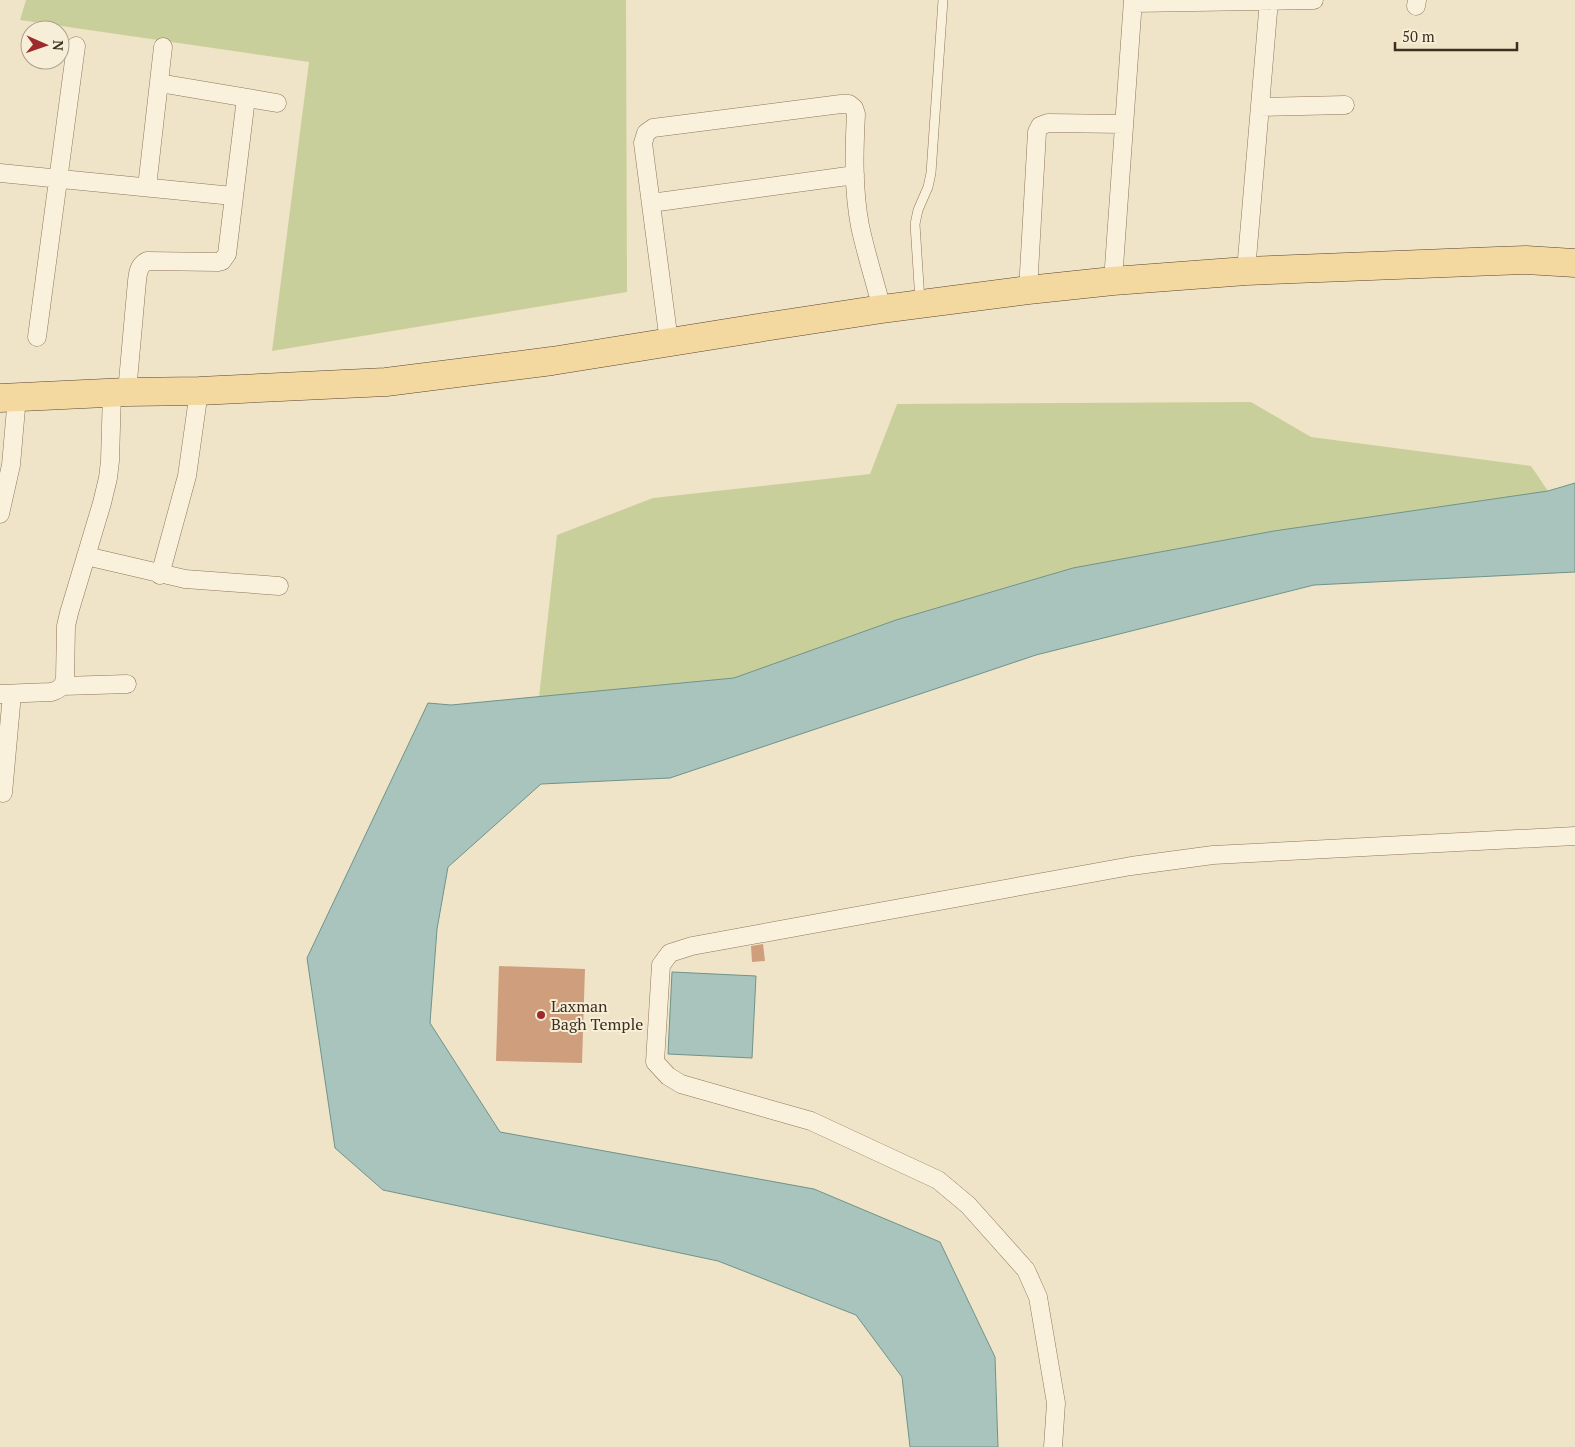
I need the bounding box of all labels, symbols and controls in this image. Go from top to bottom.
north arrow [20,20,70,70]
scale bar [1395,20,1518,52]
text: 50 m [1402,26,1435,46]
text: N [49,40,68,51]
place label: Laxman Bagh Temple [551,995,643,1035]
marker: Laxman Bagh Temple [535,1009,547,1021]

